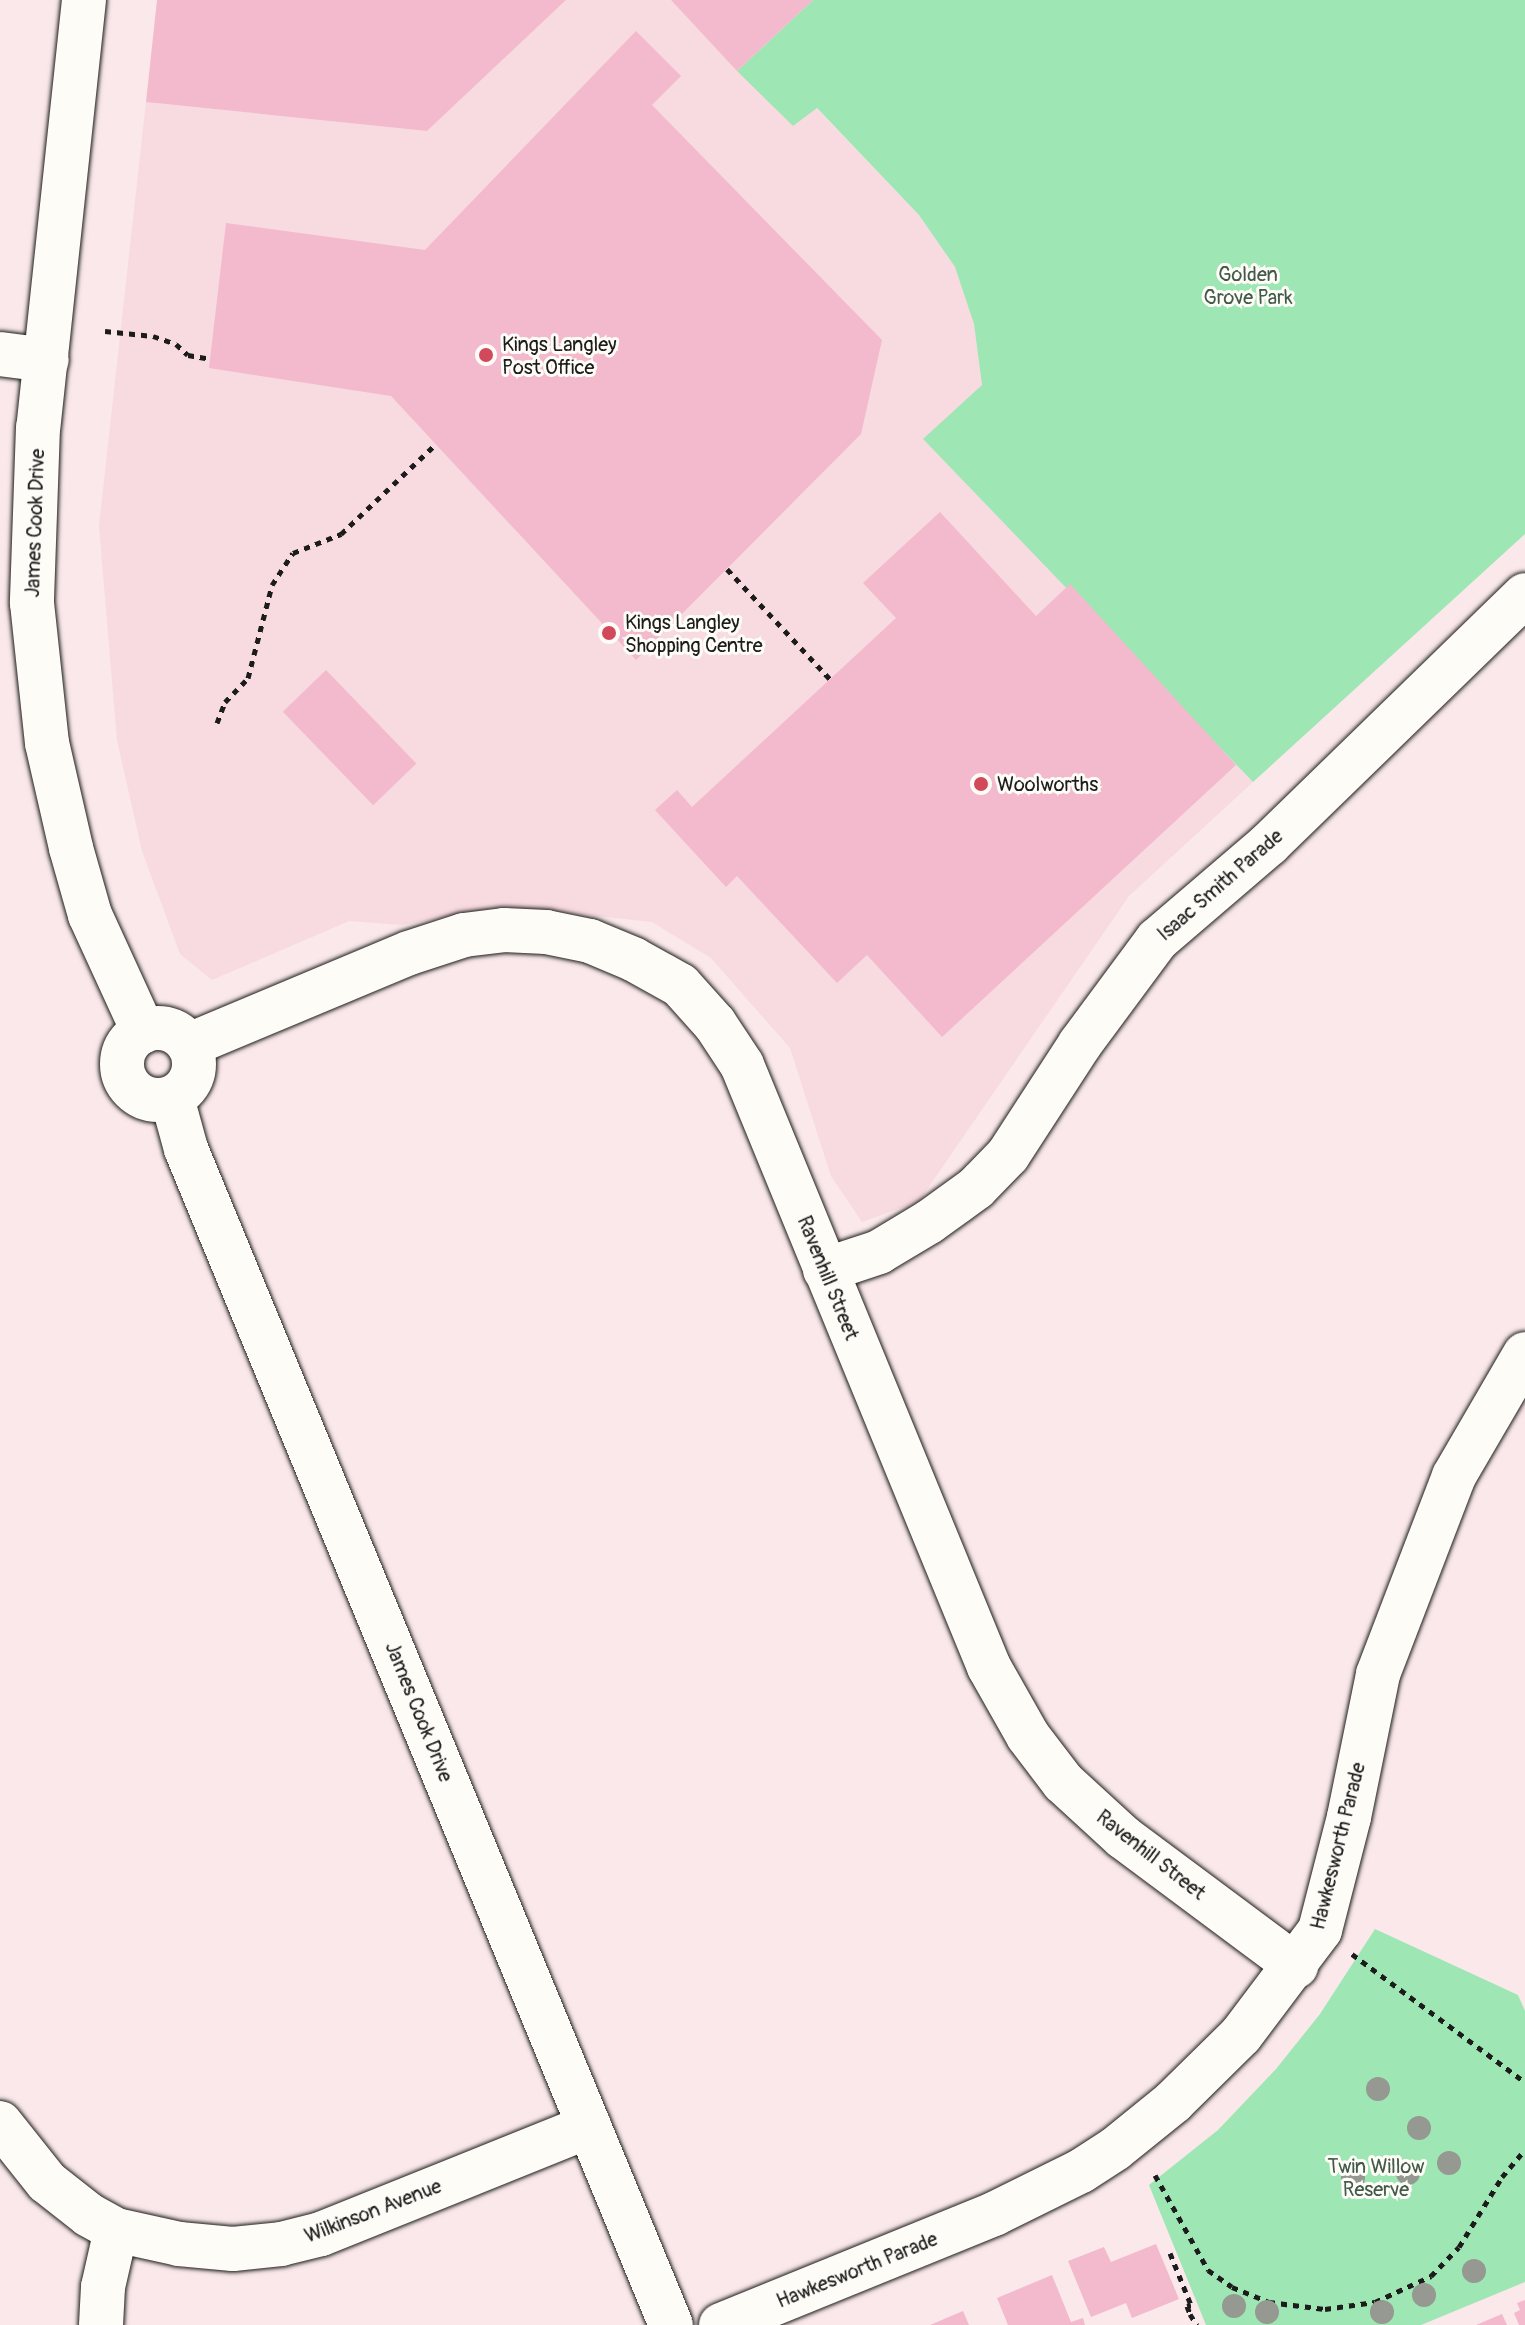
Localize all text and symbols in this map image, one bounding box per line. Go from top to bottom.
park label: Golden Grove Park [1204,263,1292,310]
place label: Kings Langley Post Office [502,332,617,379]
marker: Kings Langley Post Office [477,346,495,364]
street label: James Cook Drive [20,448,50,598]
place label: Kings Langley Shopping Centre [625,610,763,657]
marker: Kings Langley Shopping Centre [600,624,618,642]
place label: Woolworths [997,772,1098,796]
marker: Woolworths [972,775,990,793]
street label: Isaac Smith Parade [1152,824,1288,946]
street label: Ravenhill Street [792,1212,864,1344]
street label: James Cook Drive [380,1638,458,1786]
street label: Hawkesworth Parade [1306,1760,1370,1932]
street label: Ravenhill Street [1092,1805,1210,1905]
park label: Twin Willow Reserve [1327,2154,1425,2201]
street label: Wilkinson Avenue [301,2174,445,2248]
street label: Hawkesworth Parade [773,2227,941,2313]

